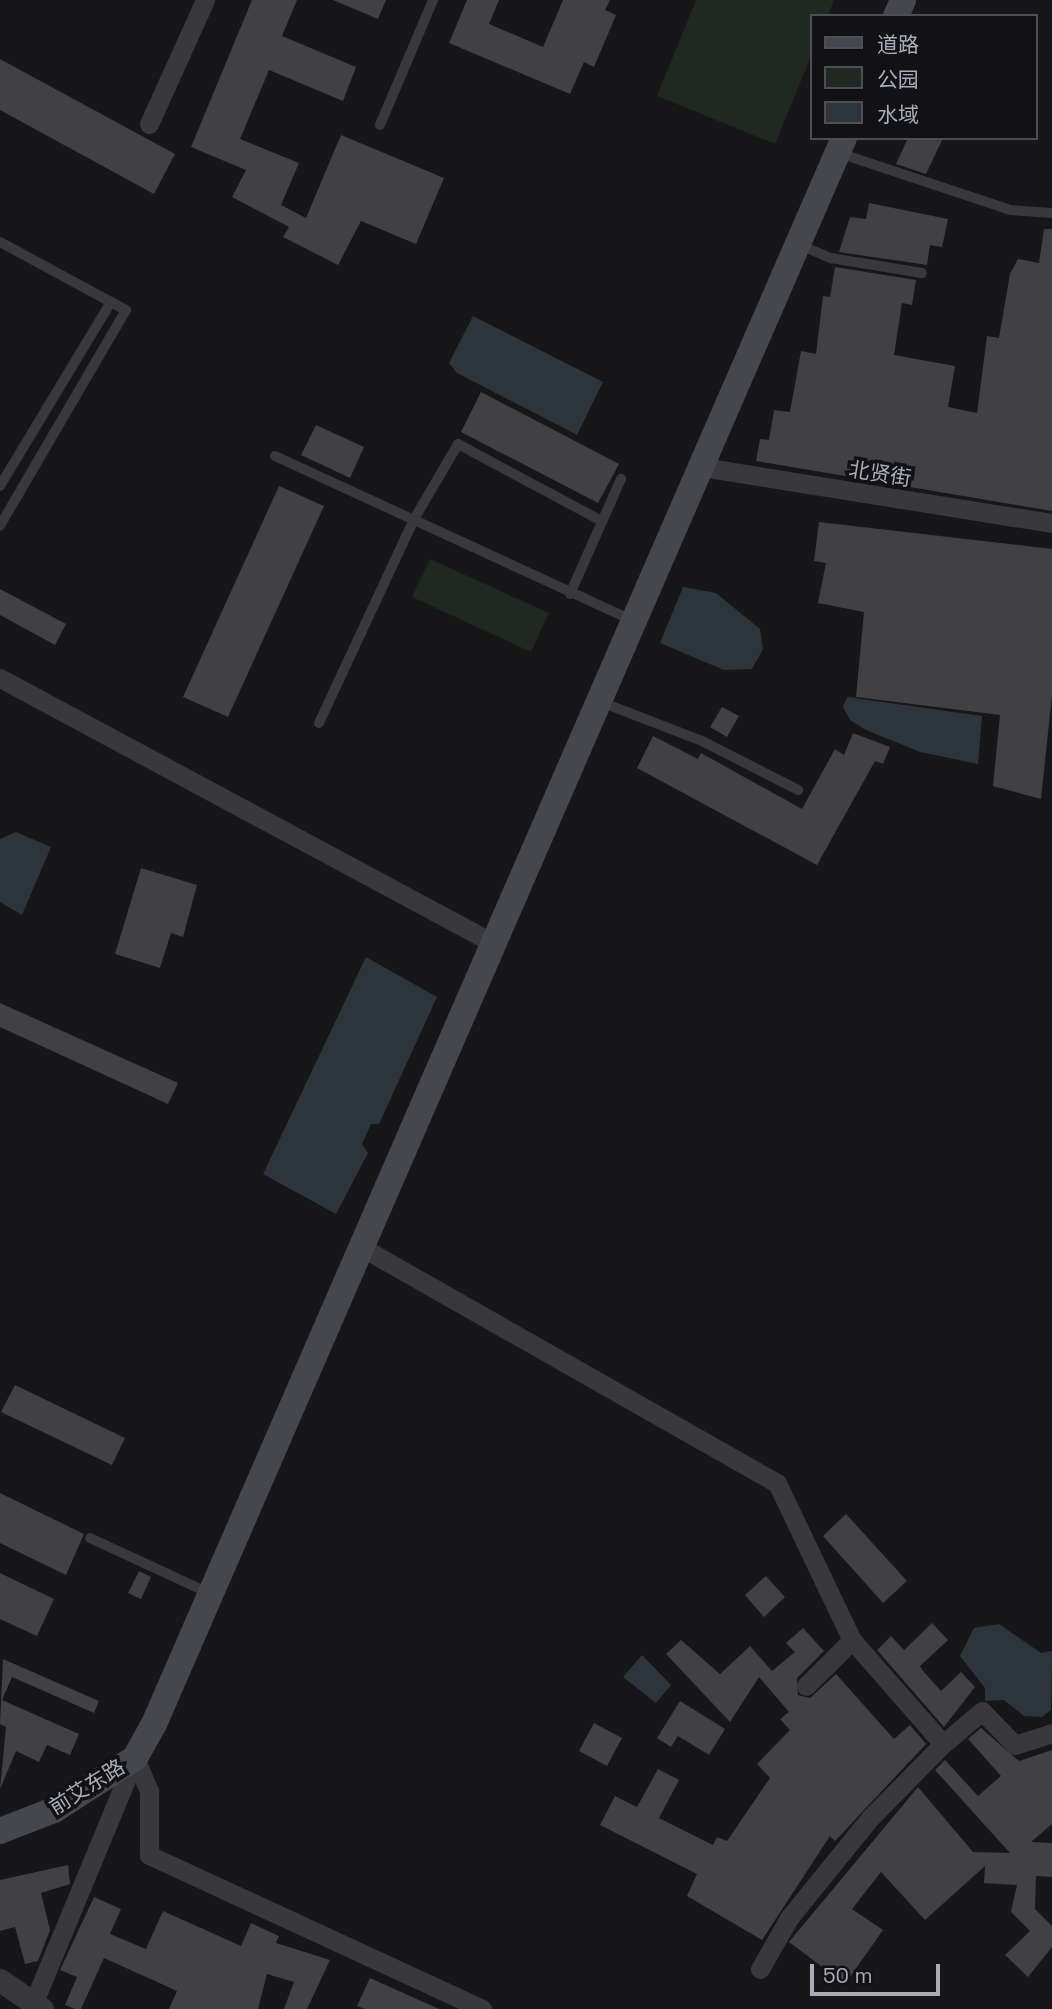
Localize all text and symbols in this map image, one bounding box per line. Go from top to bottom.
legend [810,14,1038,140]
text: 道路 [877,31,919,58]
text: 公园 [877,66,919,93]
text: 水域 [877,101,919,128]
street label: 北贤街 [847,457,913,491]
street label: 前艾东路 [45,1754,129,1820]
scale bar [814,1950,944,1994]
text: 50 m [823,1962,873,1989]

